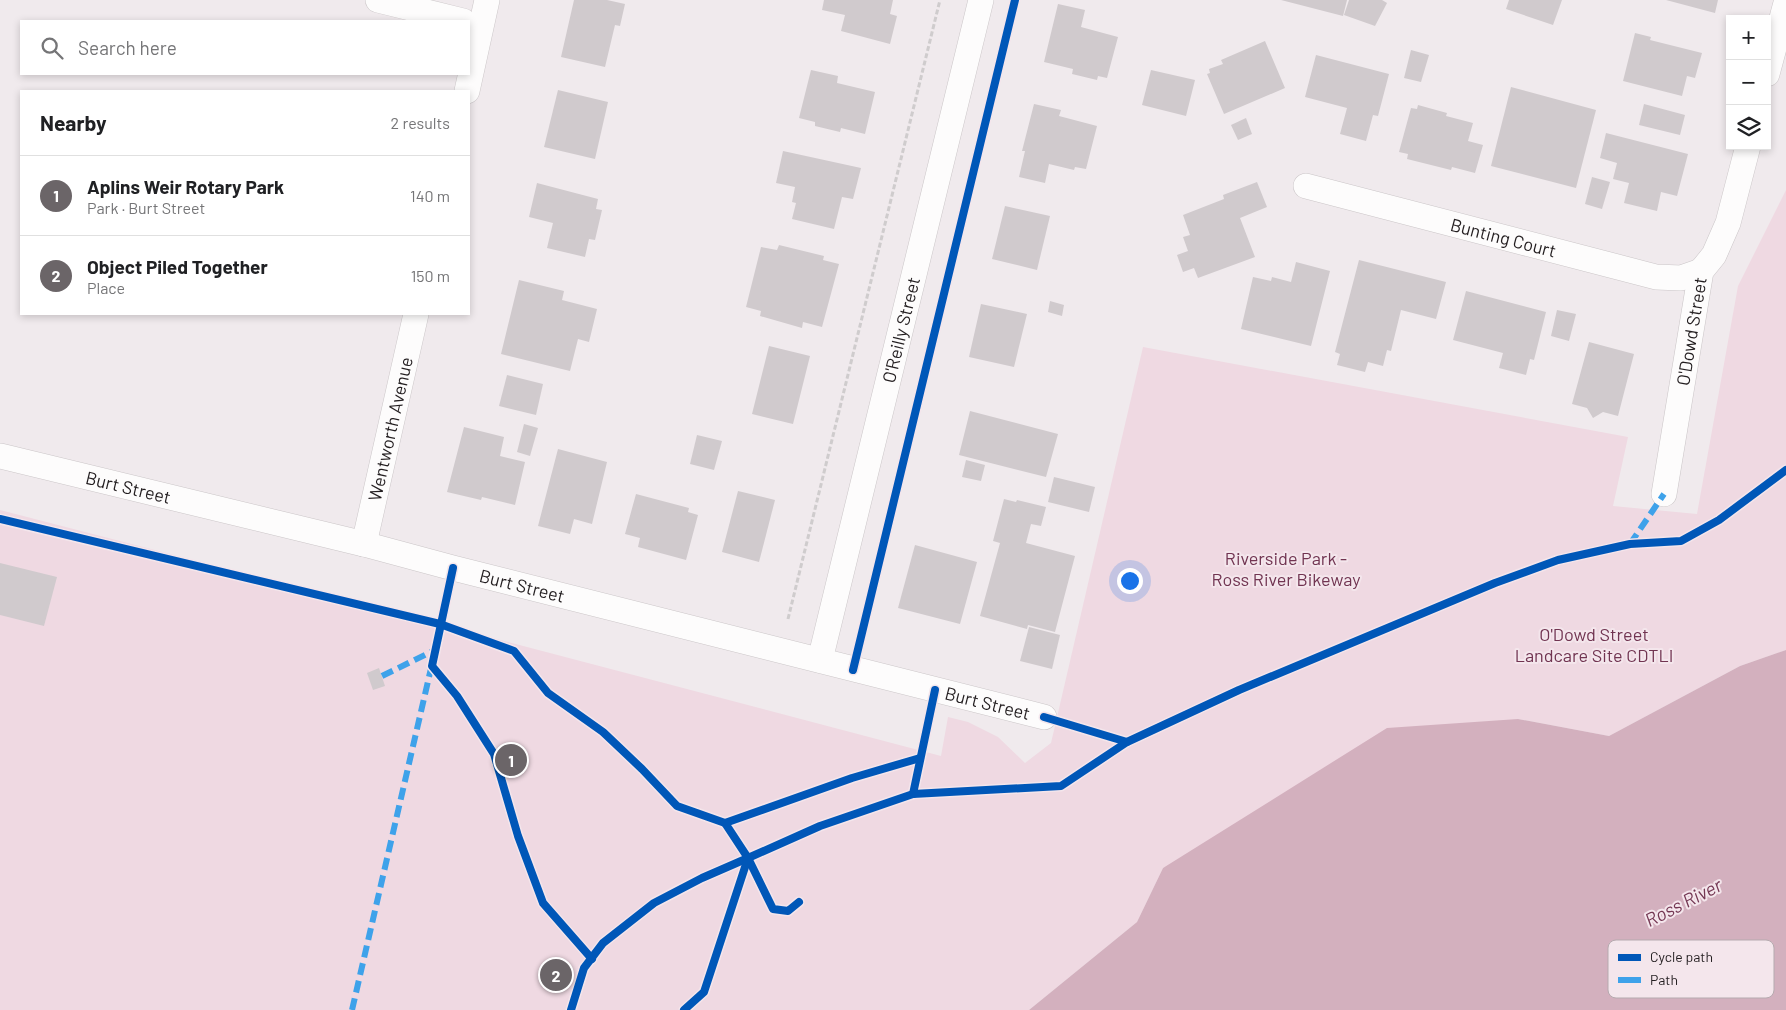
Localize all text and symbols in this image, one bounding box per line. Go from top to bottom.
map controls [1726,15,1771,150]
button: + [1726,15,1771,60]
search box [20,20,470,75]
icon: search [38,34,66,62]
text: Search here [78,36,177,59]
button: − [1726,60,1771,105]
button: layers [1726,105,1771,150]
text: Nearby [40,110,106,135]
text: 2 results [391,113,450,132]
text: Aplins Weir Rotary Park [87,175,284,198]
text: 1 [53,186,59,205]
text: 140 m [410,186,450,205]
text: Park · Burt Street [87,198,205,217]
street label: Bunting Court [1448,213,1559,262]
text: Object Piled Together [87,255,268,278]
text: 2 [52,266,60,285]
text: 150 m [411,266,450,285]
street label: O'Reilly Street [877,275,924,385]
street label: O'Dowd Street [1671,275,1711,387]
text: Place [87,278,125,297]
street label: Wentworth Avenue [363,355,417,503]
street label: Burt Street [83,466,173,508]
park label: Riverside Park - Ross River Bikeway [1211,547,1361,590]
street label: Burt Street [477,564,567,607]
your location [1117,568,1143,594]
park label: O'Dowd Street Landcare Site CDTLI [1515,623,1673,666]
street label: Burt Street [943,681,1032,724]
pin: 1 [495,741,527,779]
water label: Ross River [1641,872,1727,931]
legend [1608,940,1774,998]
text: Cycle path [1650,948,1713,965]
pin: 2 [540,956,572,994]
text: Path [1650,971,1678,988]

